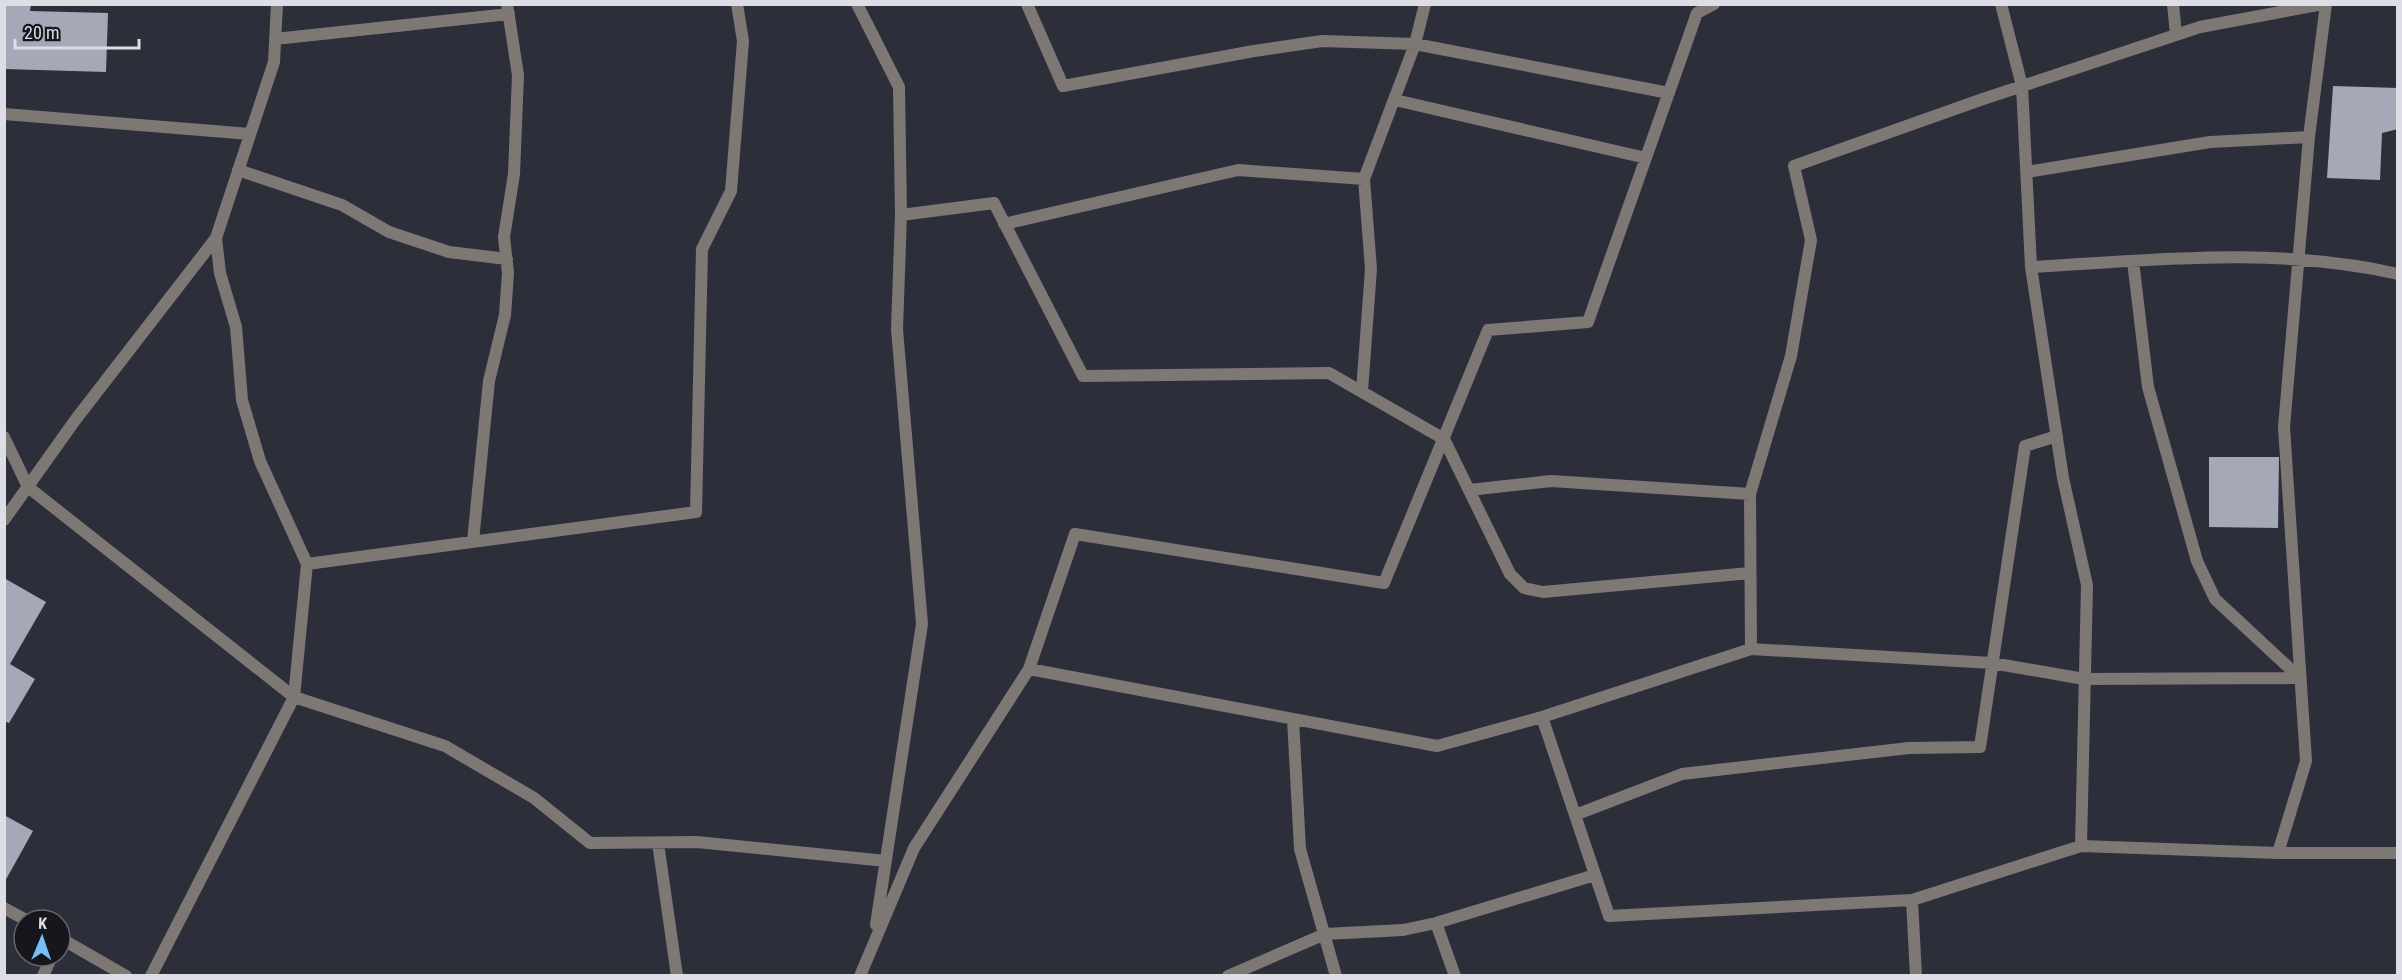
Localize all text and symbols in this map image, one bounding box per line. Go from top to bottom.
scale bar [15,12,140,50]
text: 20 m [24,22,59,43]
north arrow [12,908,72,968]
text: K [38,914,47,933]

